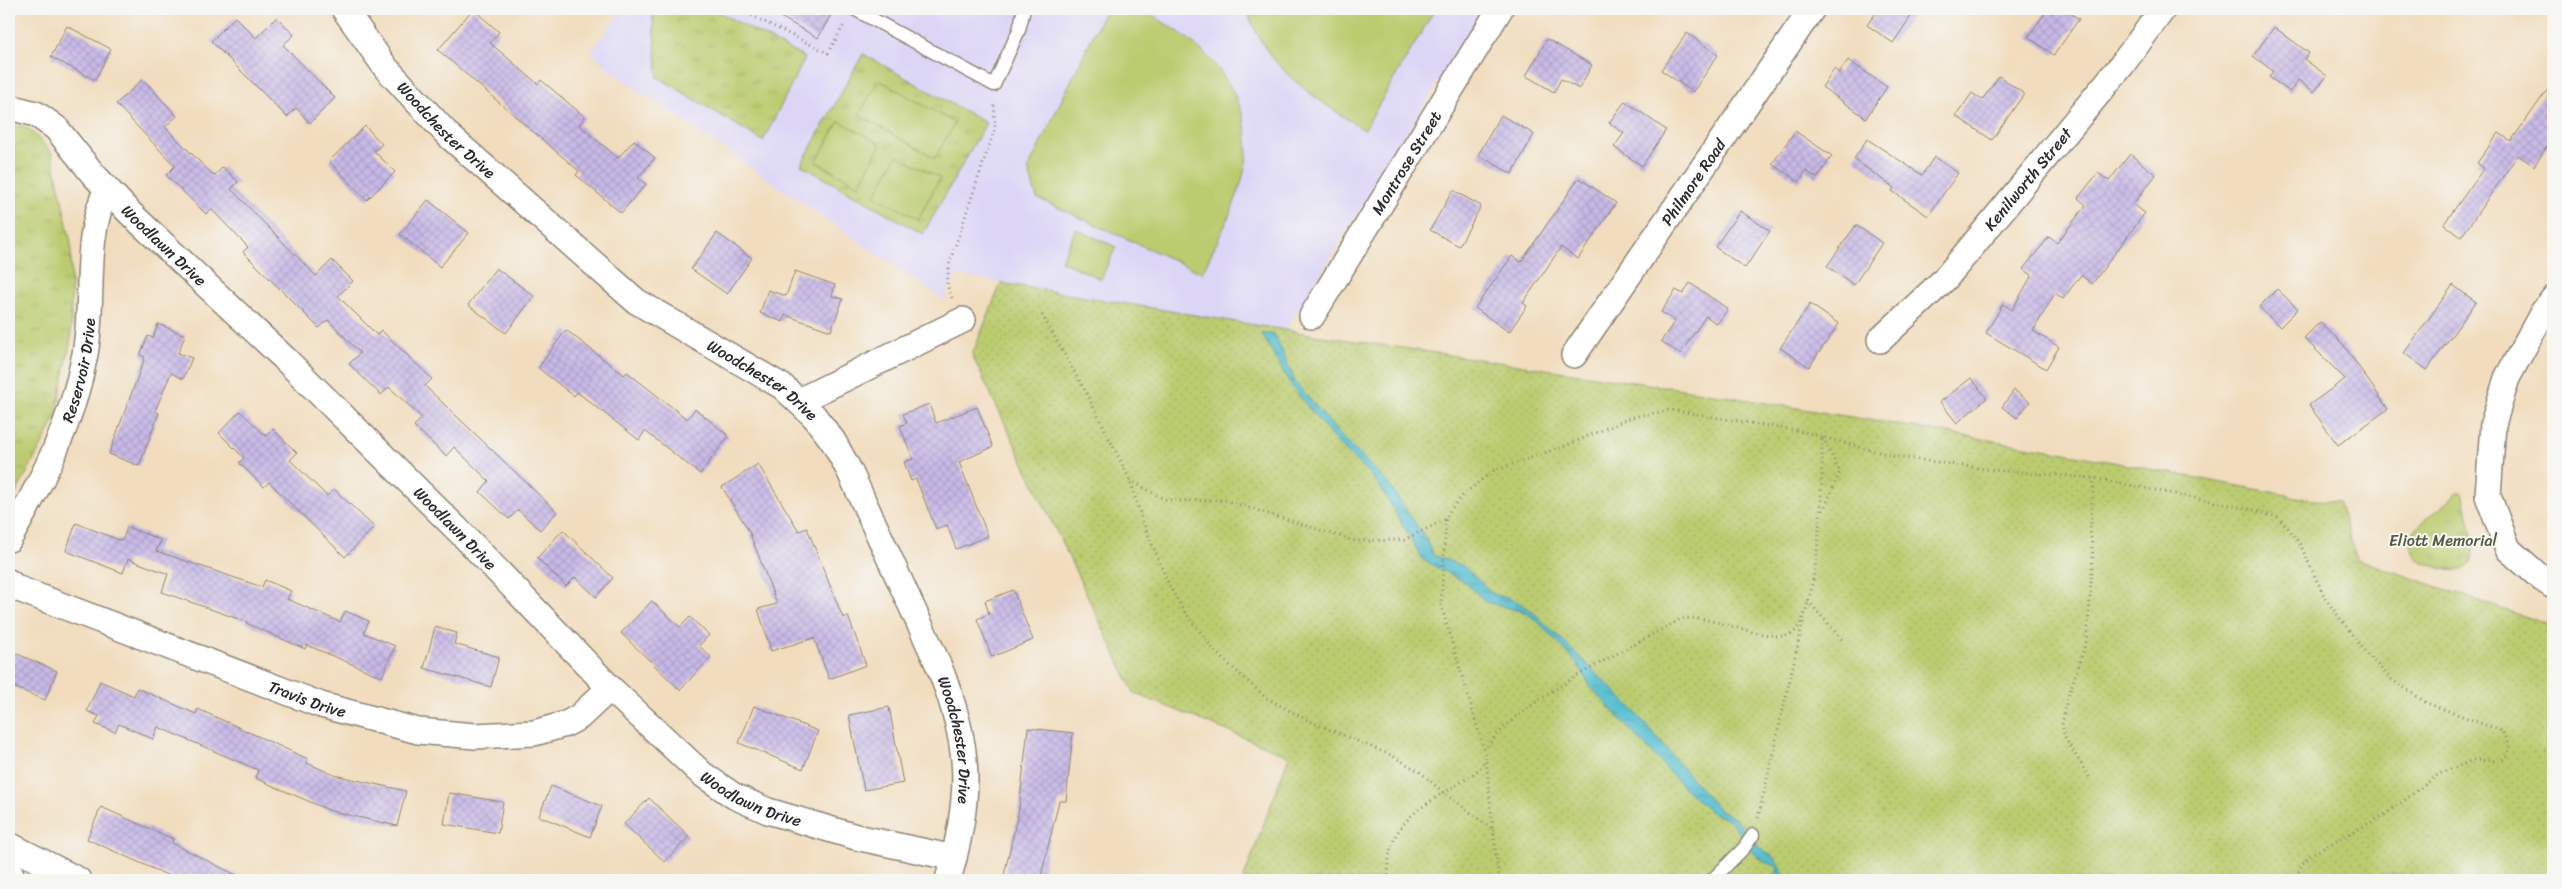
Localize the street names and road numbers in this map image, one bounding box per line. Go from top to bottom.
street label: Woodchester Drive [390,74,503,186]
street label: Montrose Street [1363,105,1449,220]
street label: Kenilworth Street [1976,120,2080,237]
street label: Philmore Road [1653,131,1734,232]
street label: Woodlawn Drive [114,197,214,293]
street label: Reservoir Drive [53,317,103,427]
street label: Woodchester Drive [702,331,825,428]
street label: Woodlawn Drive [406,479,504,577]
street label: Travis Drive [264,672,349,726]
street label: Woodchester Drive [929,672,979,805]
street label: Woodlawn Drive [694,762,805,835]

